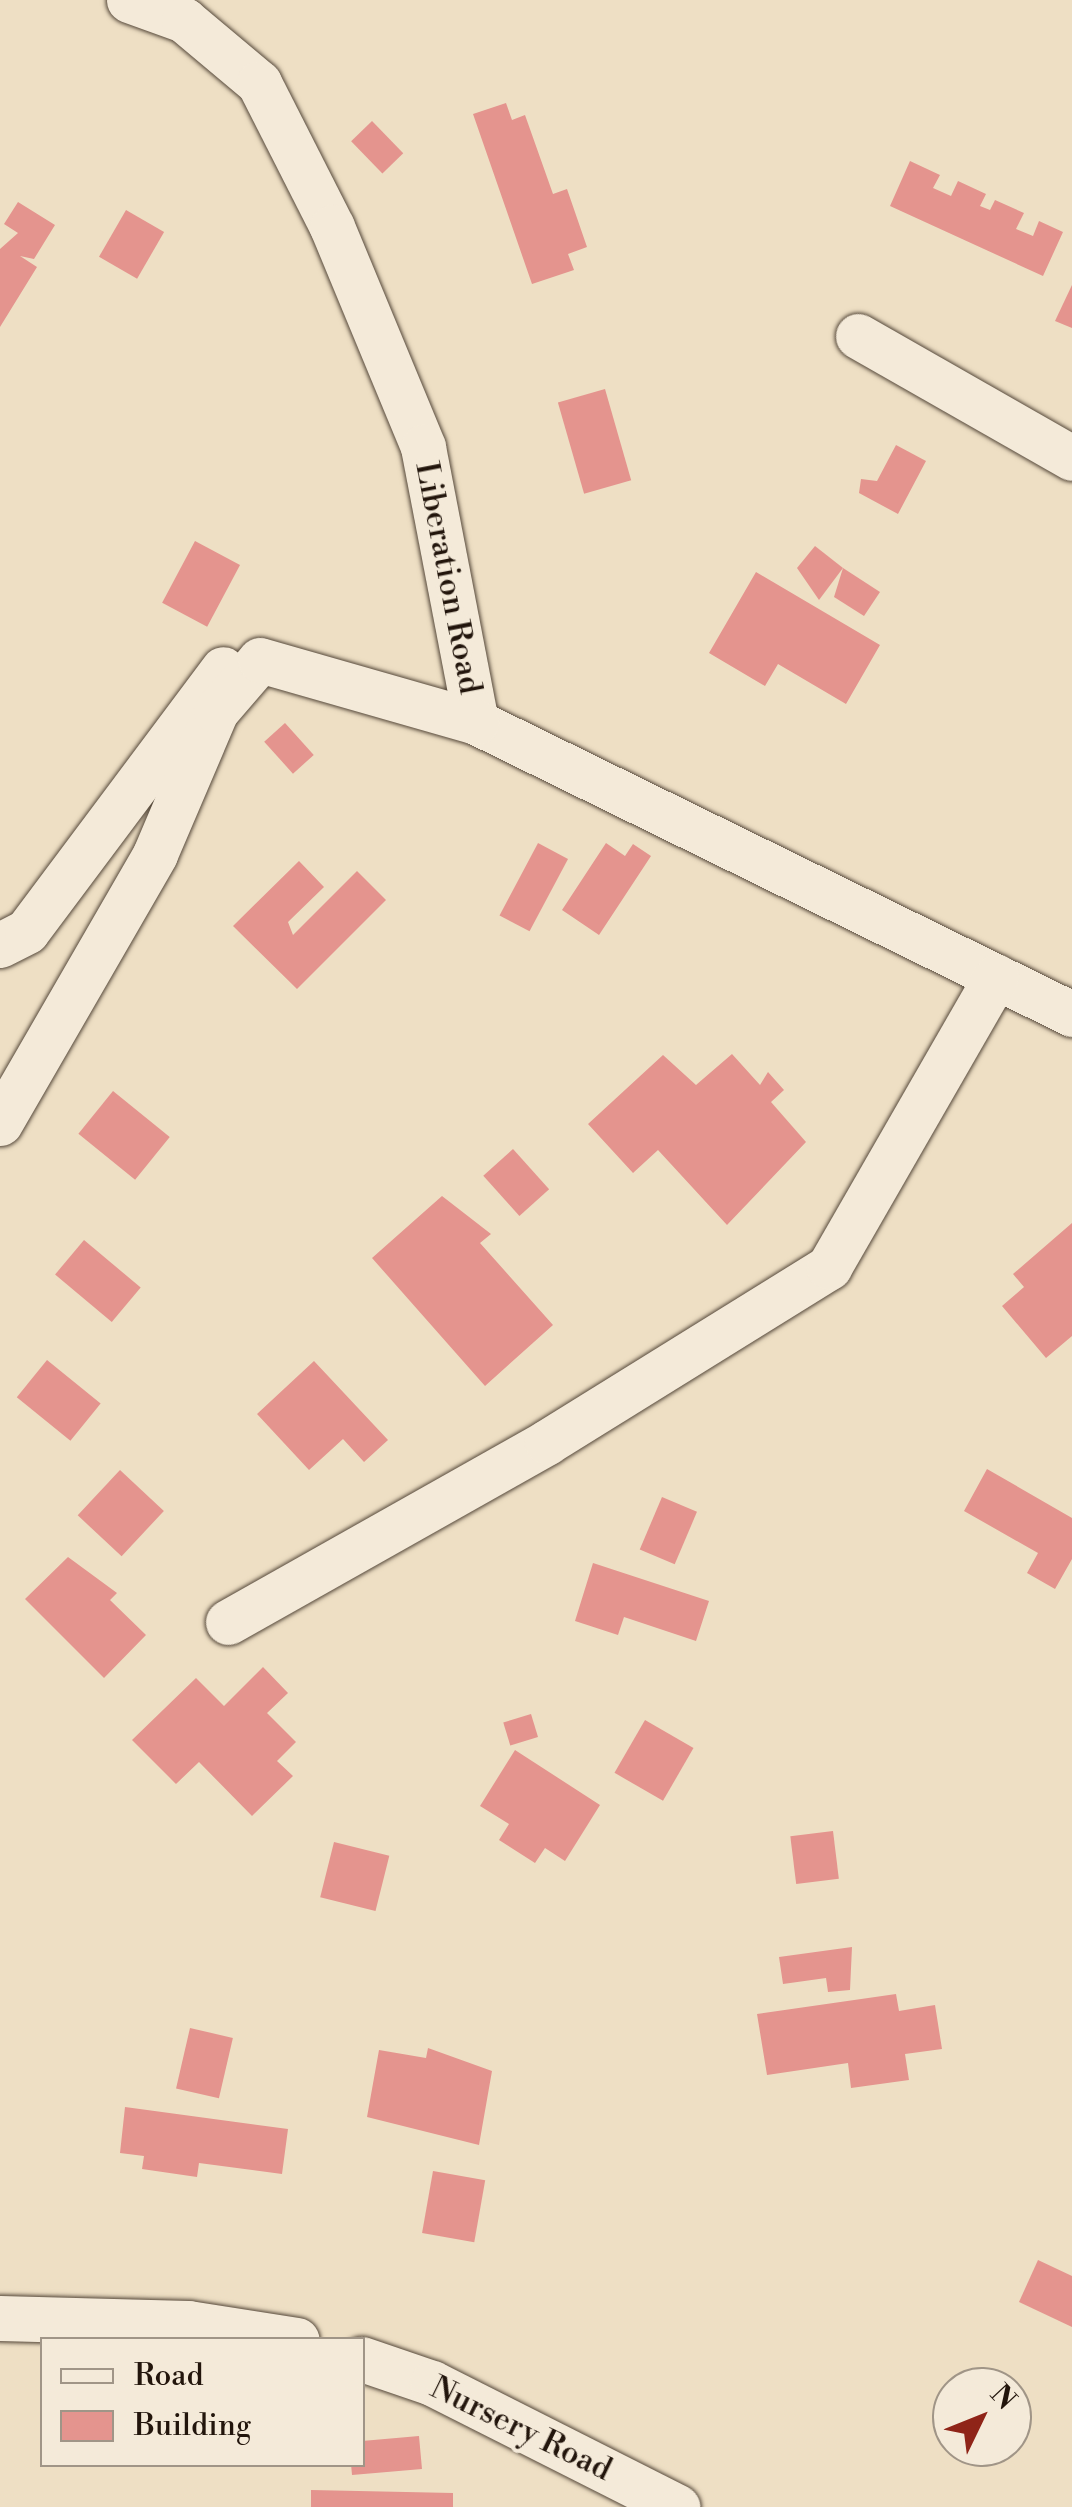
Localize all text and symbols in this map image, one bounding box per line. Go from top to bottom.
street label: Liberation Road [407,459,489,697]
legend [40,2337,365,2467]
text: Road [134,2357,204,2395]
north arrow [932,2367,1032,2467]
street label: Nursery Road [424,2369,618,2489]
text: N [982,2378,1023,2418]
text: Building [134,2407,251,2445]

